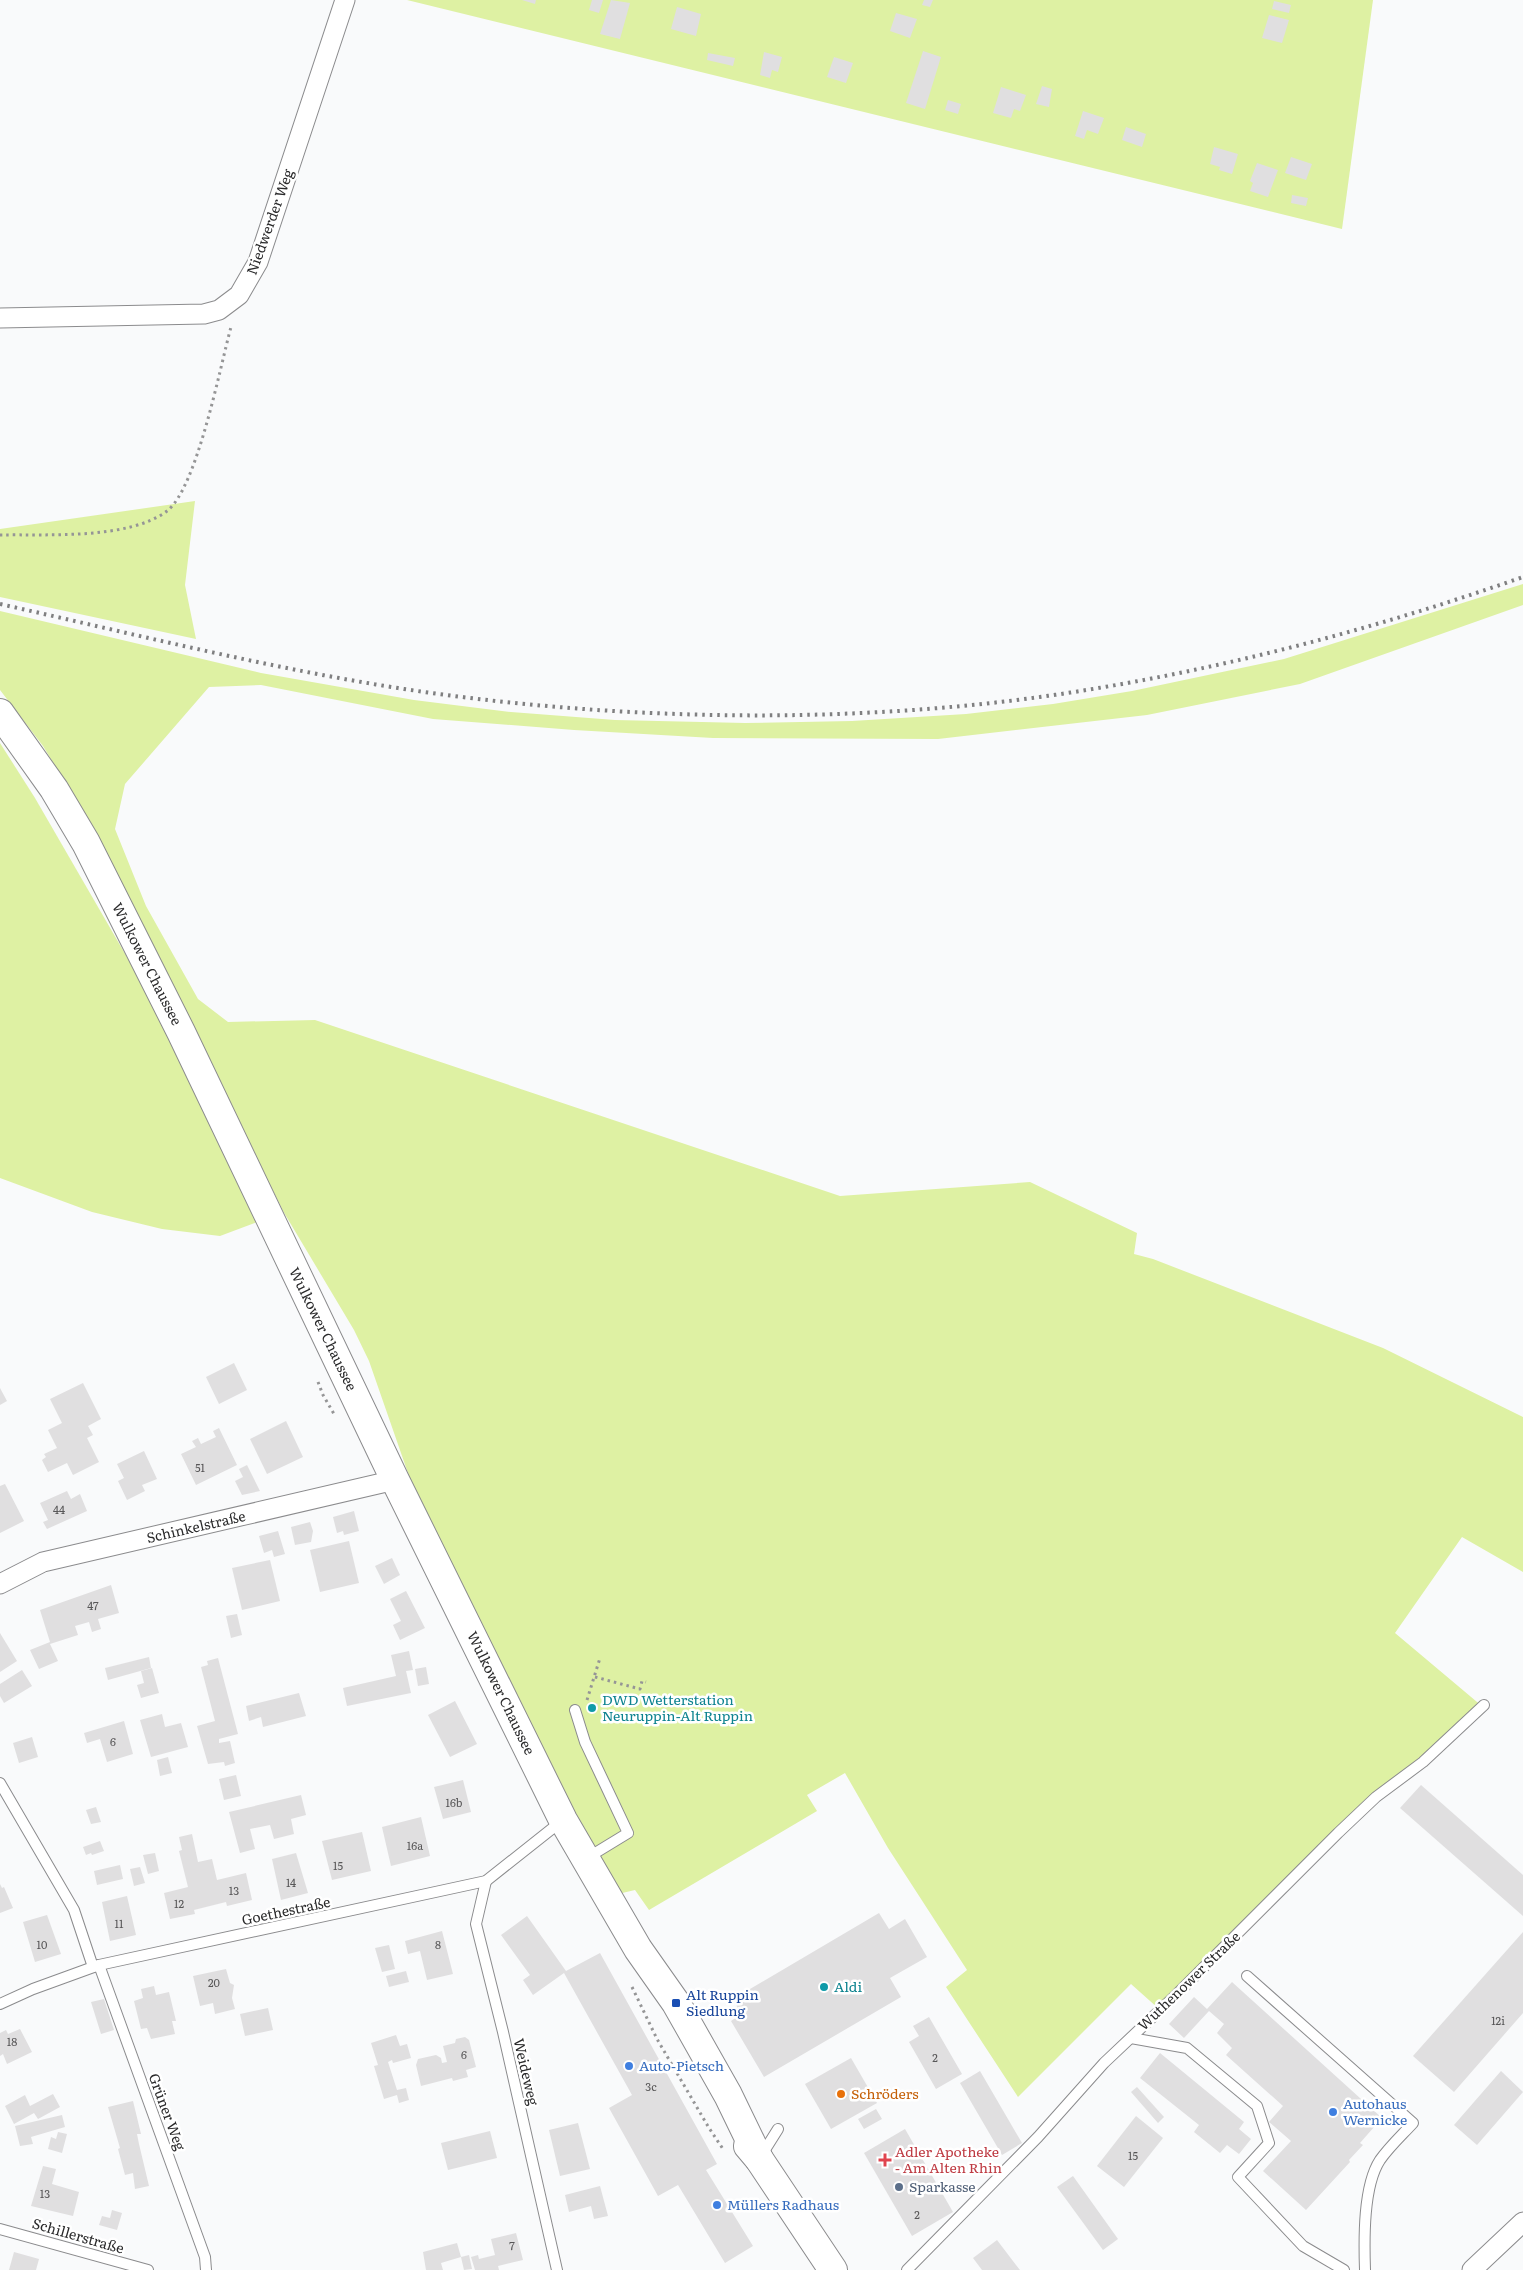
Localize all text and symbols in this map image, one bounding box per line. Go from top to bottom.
street label: Niedwerder Weg [241,166,298,277]
street label: Wulkower Chaussee [108,899,188,1028]
street label: Wulkower Chaussee [285,1263,363,1394]
house number: 51 [195,1459,206,1475]
house number: 44 [53,1501,65,1517]
street label: Schinkelstraße [144,1505,247,1547]
house number: 47 [87,1597,99,1613]
street label: Wulkower Chaussee [463,1627,541,1758]
place label: DWD Wetterstation Neuruppin-Alt Ruppin [602,1689,753,1725]
marker: DWD Wetterstation Neuruppin-Alt Ruppin [586,1702,598,1714]
house number: 6 [110,1733,116,1749]
house number: 16b [445,1794,463,1810]
house number: 16a [407,1837,423,1853]
house number: 15 [333,1857,343,1873]
house number: 14 [286,1874,296,1890]
house number: 13 [229,1882,239,1898]
street label: Goethestraße [240,1891,332,1929]
house number: 12 [174,1895,184,1911]
house number: 11 [115,1915,124,1931]
street label: Wuthenower Straße [1133,1926,1244,2034]
house number: 10 [37,1936,47,1952]
house number: 8 [435,1936,441,1952]
house number: 20 [208,1974,220,1990]
place label: Aldi [834,1976,862,1996]
marker: Aldi [818,1981,830,1993]
place label: Alt Ruppin Siedlung [686,1984,759,2020]
marker: Alt Ruppin Siedlung [670,1997,682,2009]
house number: 12i [1491,2012,1505,2028]
house number: 18 [7,2033,17,2049]
street label: Weideweg [510,2036,544,2108]
house number: 6 [461,2046,467,2062]
house number: 2 [932,2049,938,2065]
place label: Auto-Pietsch [639,2055,724,2075]
marker: Auto-Pietsch [623,2060,635,2072]
street label: Grüner Weg [145,2070,191,2153]
house number: 3c [645,2078,657,2094]
place label: Schröders [851,2083,919,2103]
marker: Schröders [835,2088,847,2100]
place label: Autohaus Wernicke [1343,2093,1407,2129]
marker: Autohaus Wernicke [1327,2106,1339,2118]
place label: Adler Apotheke - Am Alten Rhin [895,2141,1002,2177]
house number: 15 [1128,2147,1138,2163]
marker: Adler Apotheke - Am Alten Rhin [879,2154,891,2166]
place label: Sparkasse [909,2176,976,2196]
marker: Sparkasse [893,2181,905,2193]
house number: 13 [40,2185,50,2201]
place label: Müllers Radhaus [727,2194,839,2214]
marker: Müllers Radhaus [711,2199,723,2211]
house number: 2 [914,2206,920,2222]
street label: Schillerstraße [30,2212,127,2258]
house number: 7 [509,2237,515,2253]

